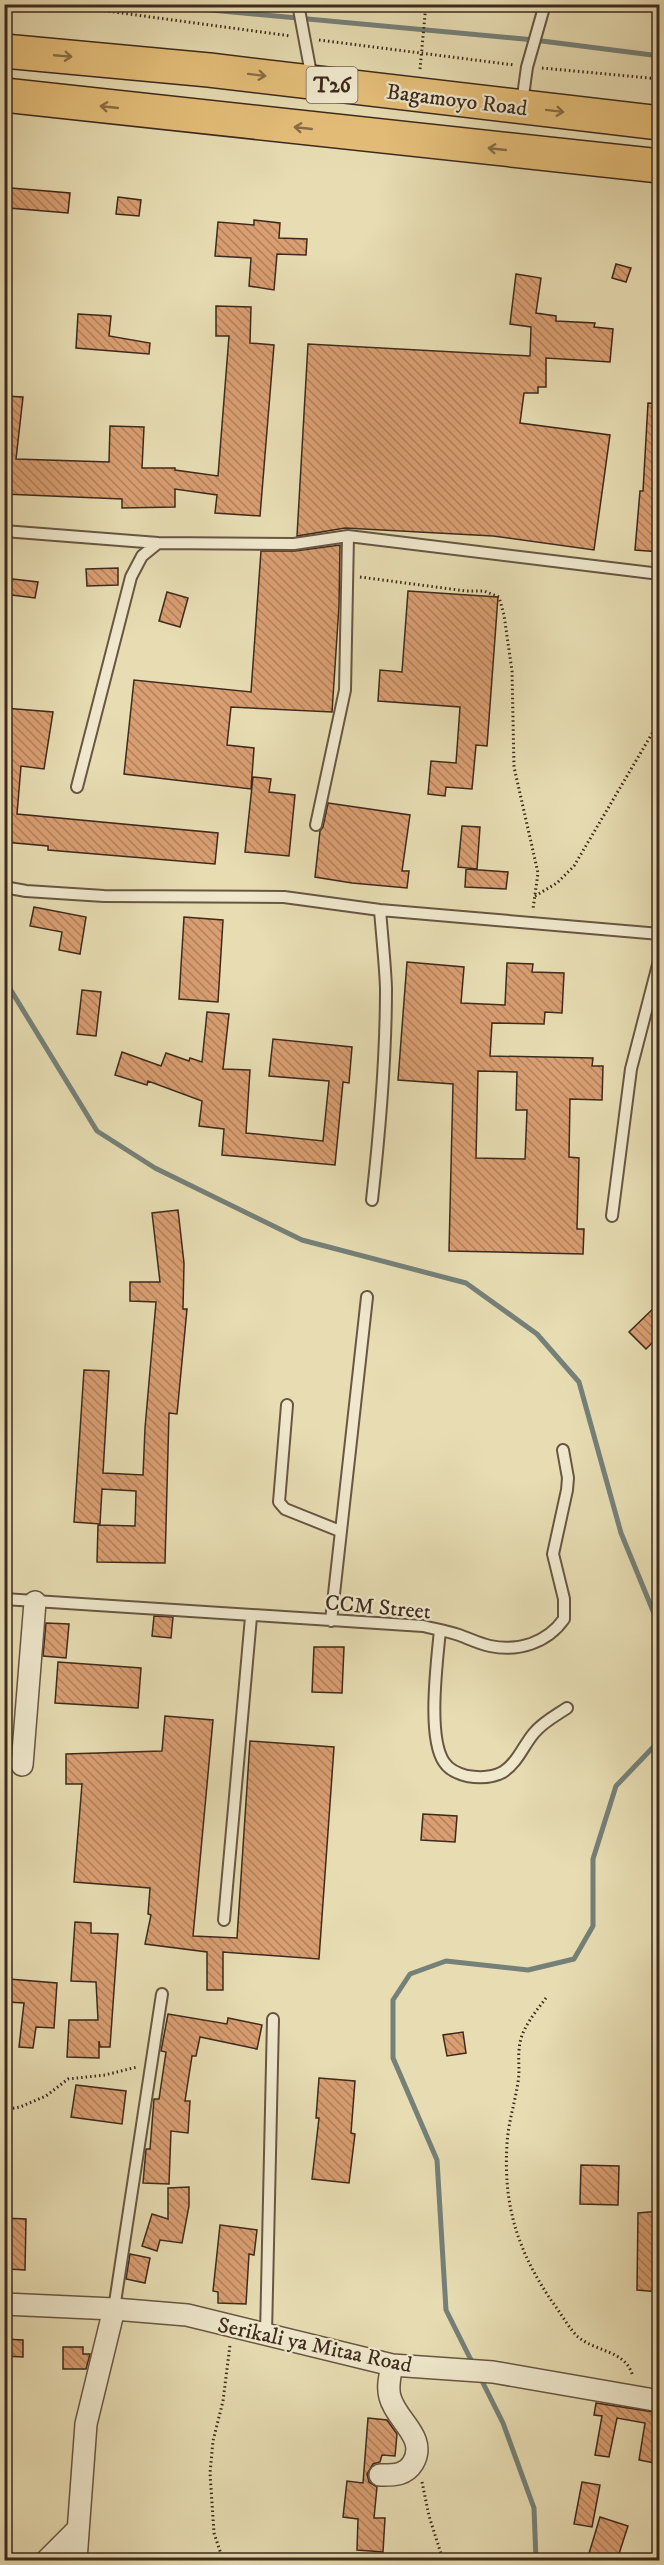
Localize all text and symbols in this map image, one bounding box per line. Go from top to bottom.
one-way arrow [52,51,72,62]
road number: T26 [306,67,358,103]
one-way arrow [246,70,266,81]
street label: Bagamoyo Road [385,78,529,123]
one-way arrow [100,101,120,112]
one-way arrow [544,105,564,116]
one-way arrow [294,122,314,133]
one-way arrow [488,143,507,154]
street label: CCM Street [324,1589,432,1626]
street label: Serikali ya Mitaa Road [215,2312,414,2379]

